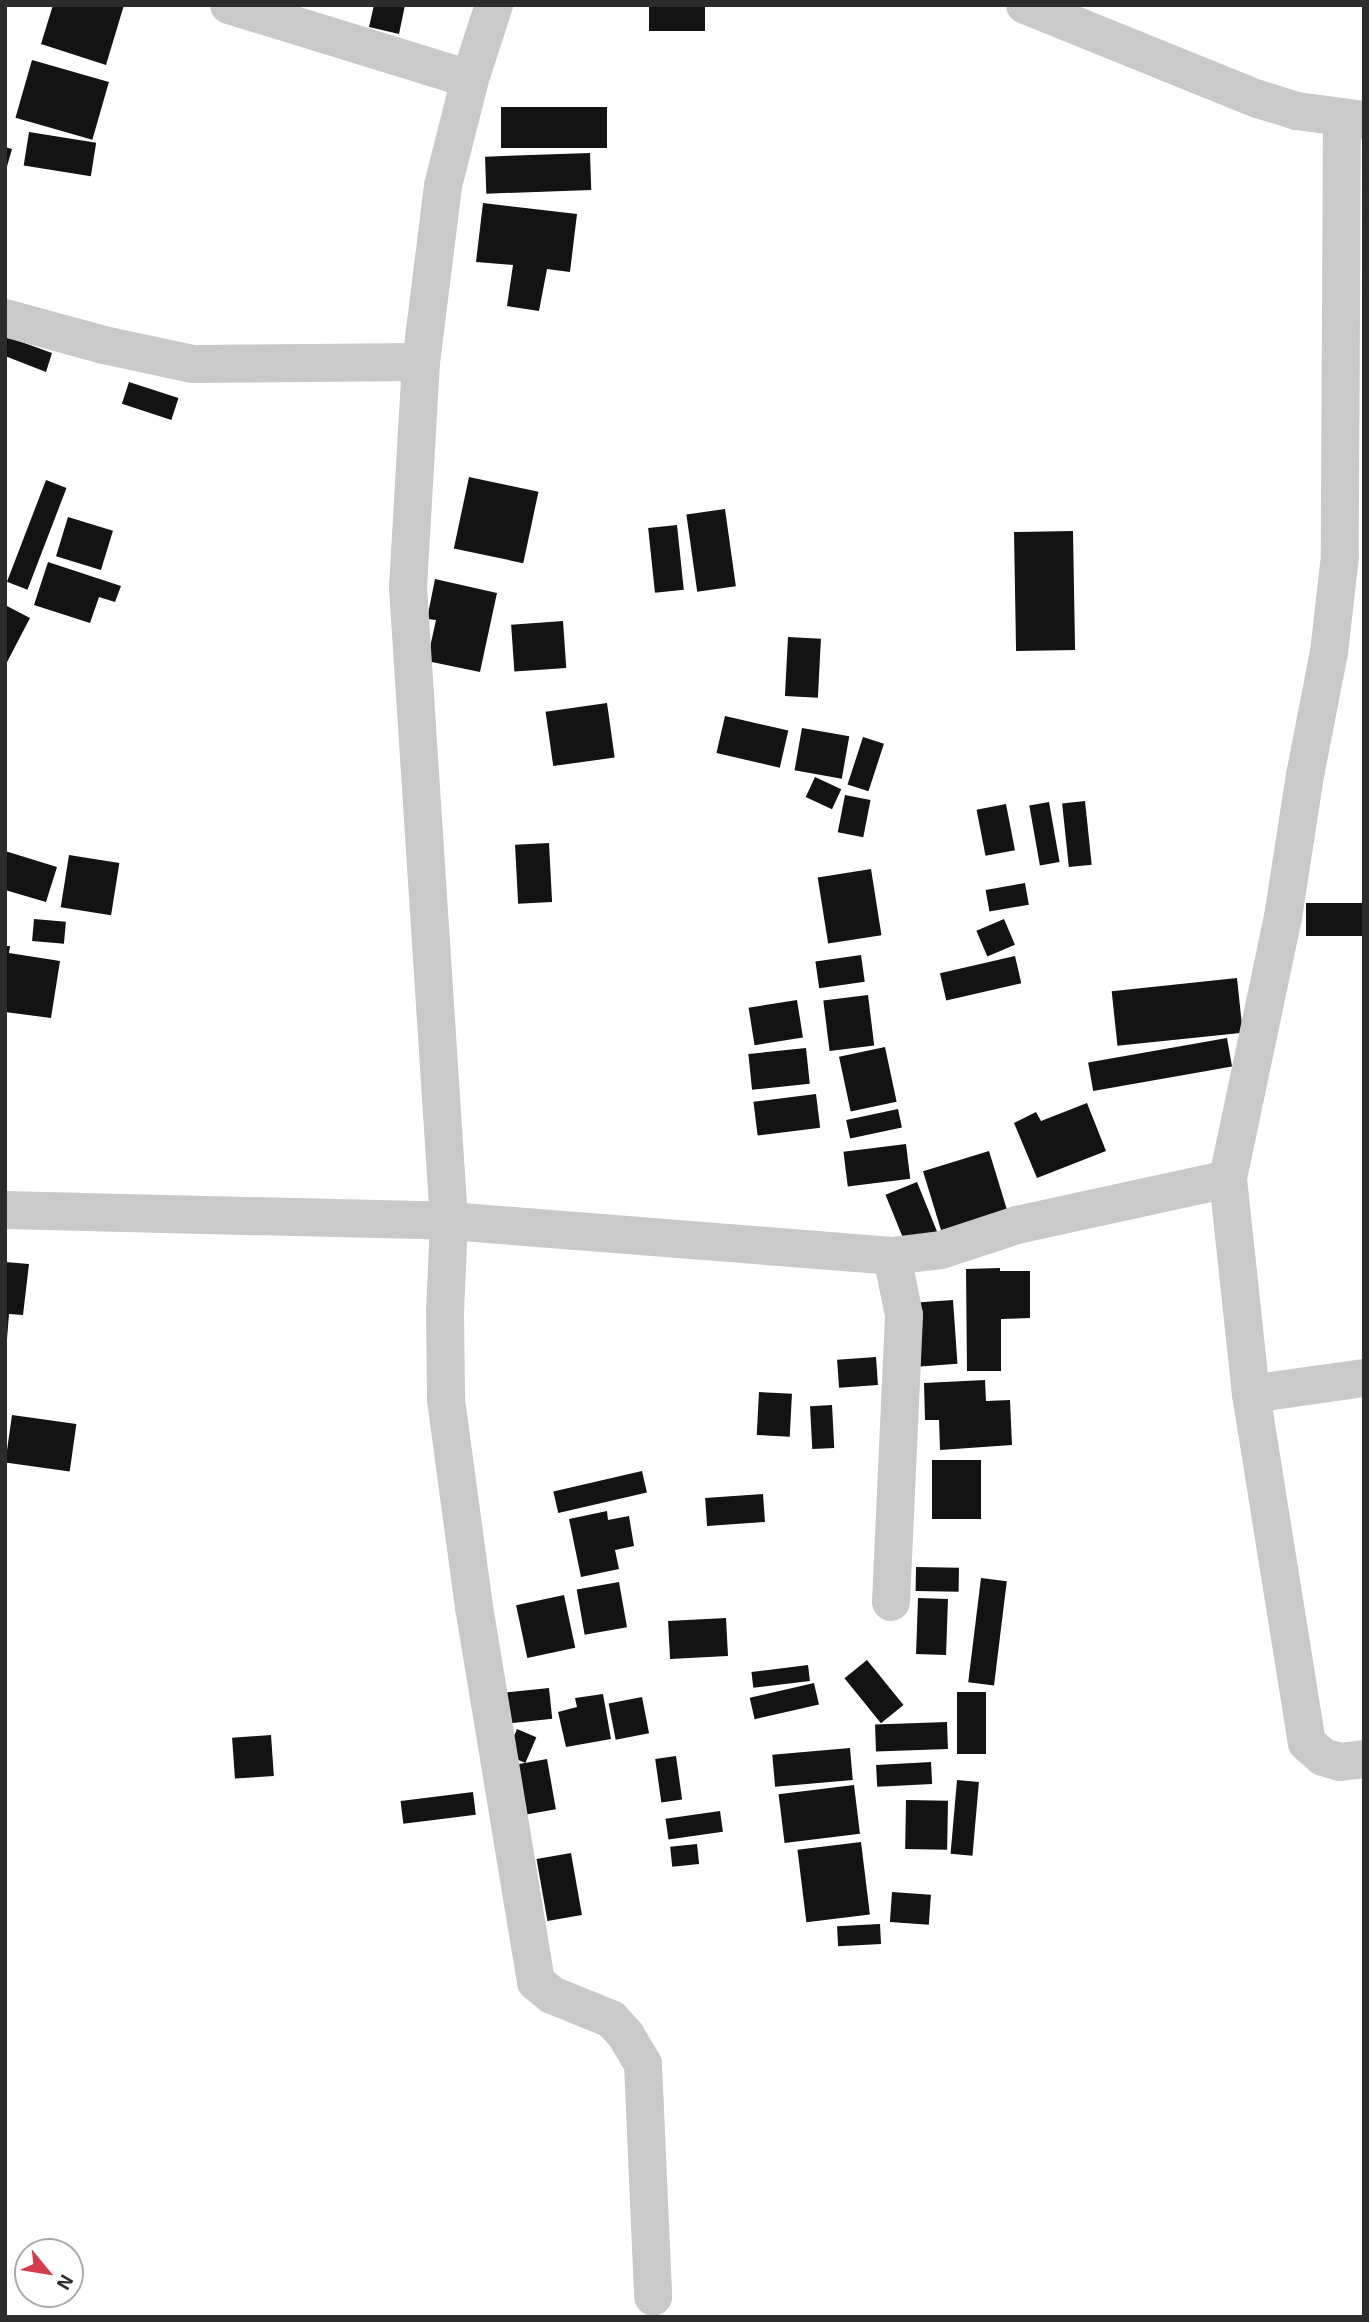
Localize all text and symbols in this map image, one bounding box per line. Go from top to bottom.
north arrow [14,2238,84,2308]
text: N [52,2271,79,2294]

